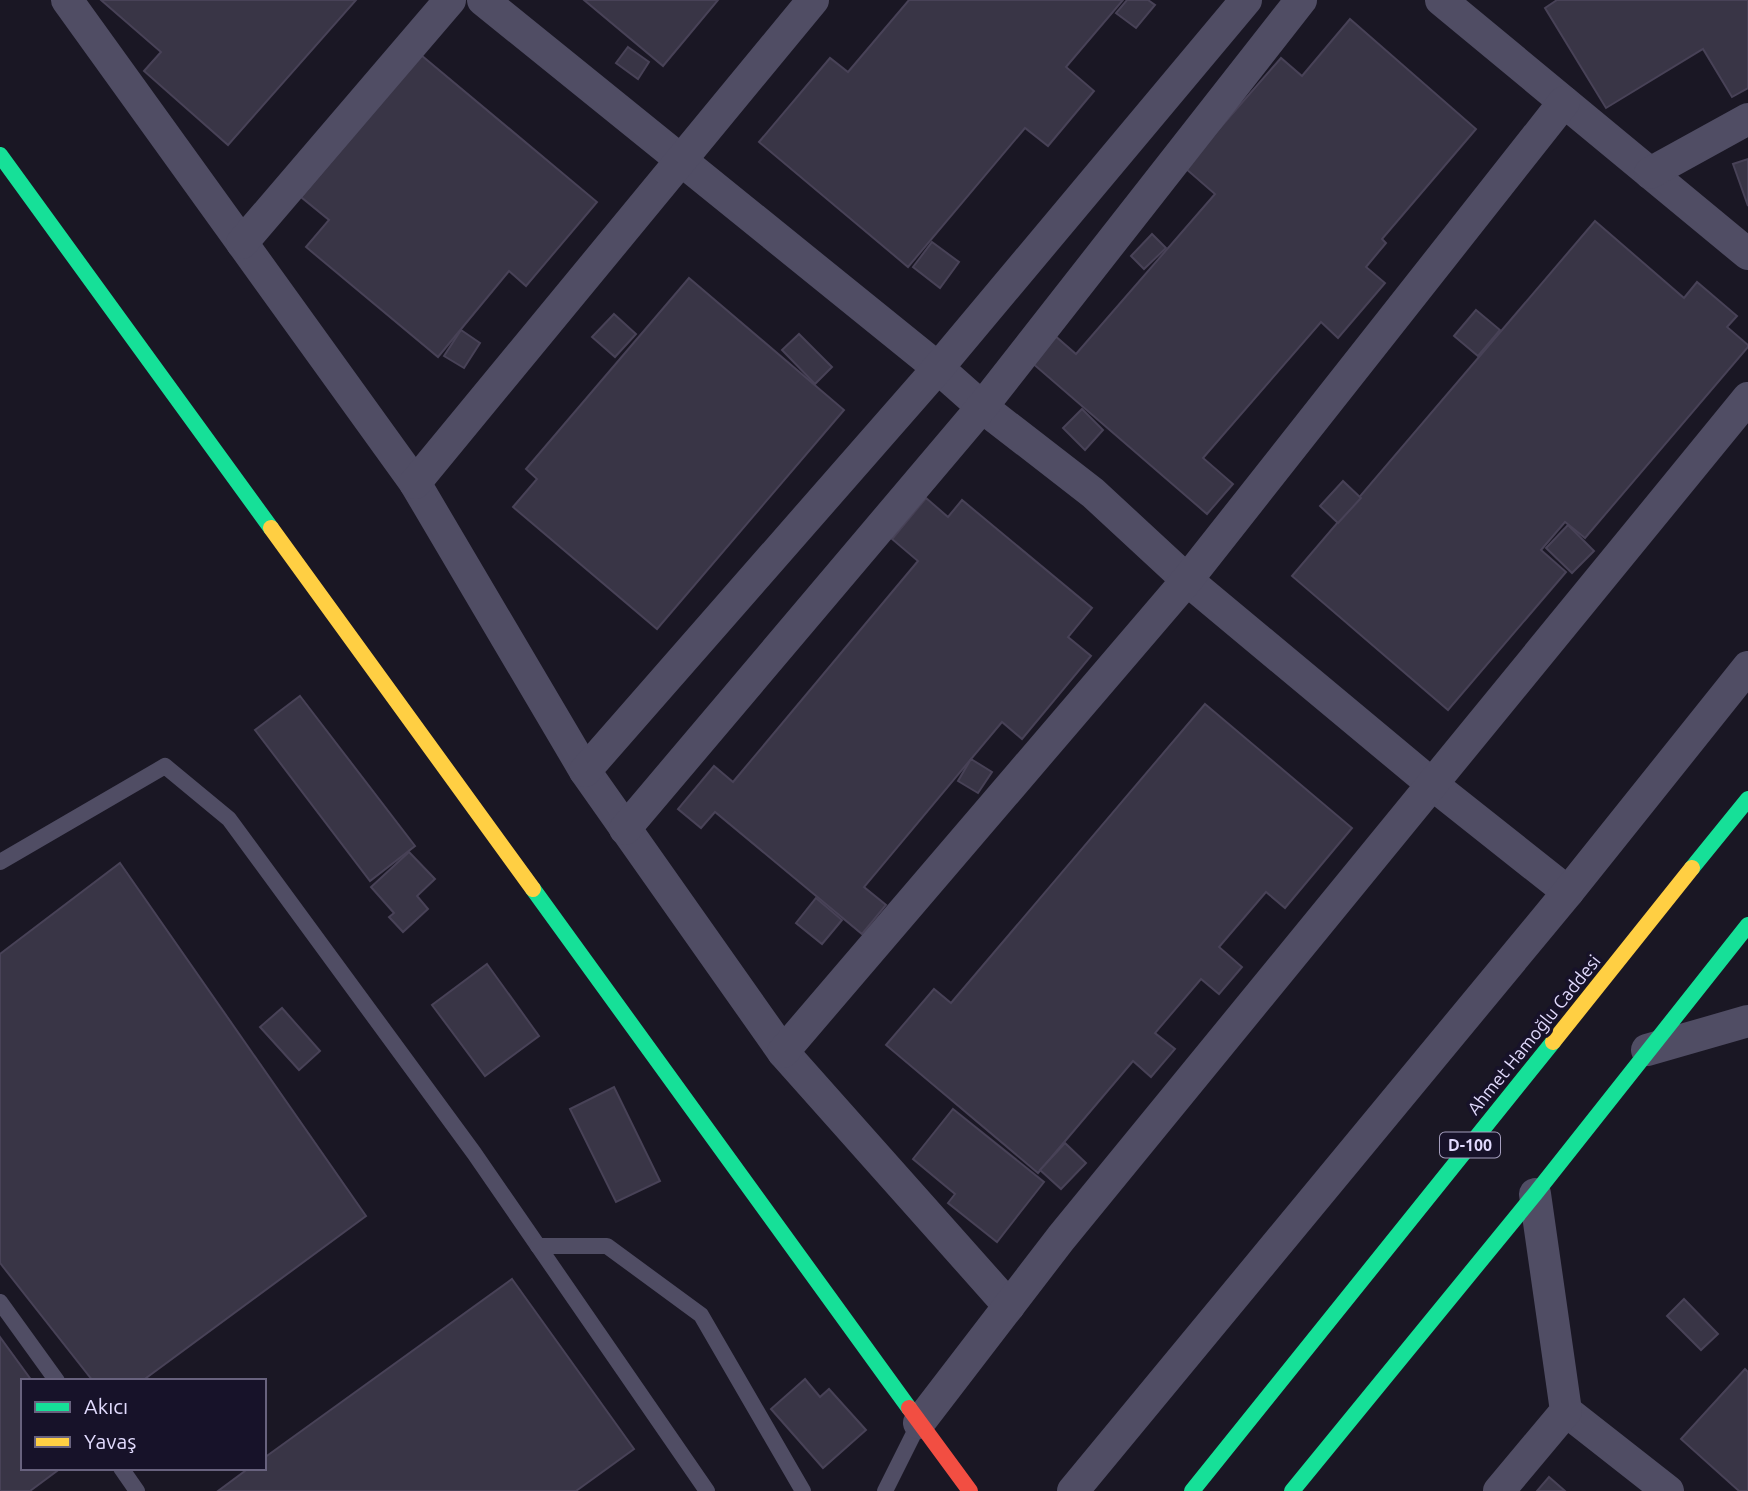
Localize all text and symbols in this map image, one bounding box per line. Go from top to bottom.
street label: Ahmet Hamoğlu Caddesi [1463,951,1604,1118]
road number: D-100 [1440,1133,1500,1158]
legend [21,1379,266,1470]
text: Akıcı [84,1394,128,1418]
text: Yavaş [84,1429,136,1453]

